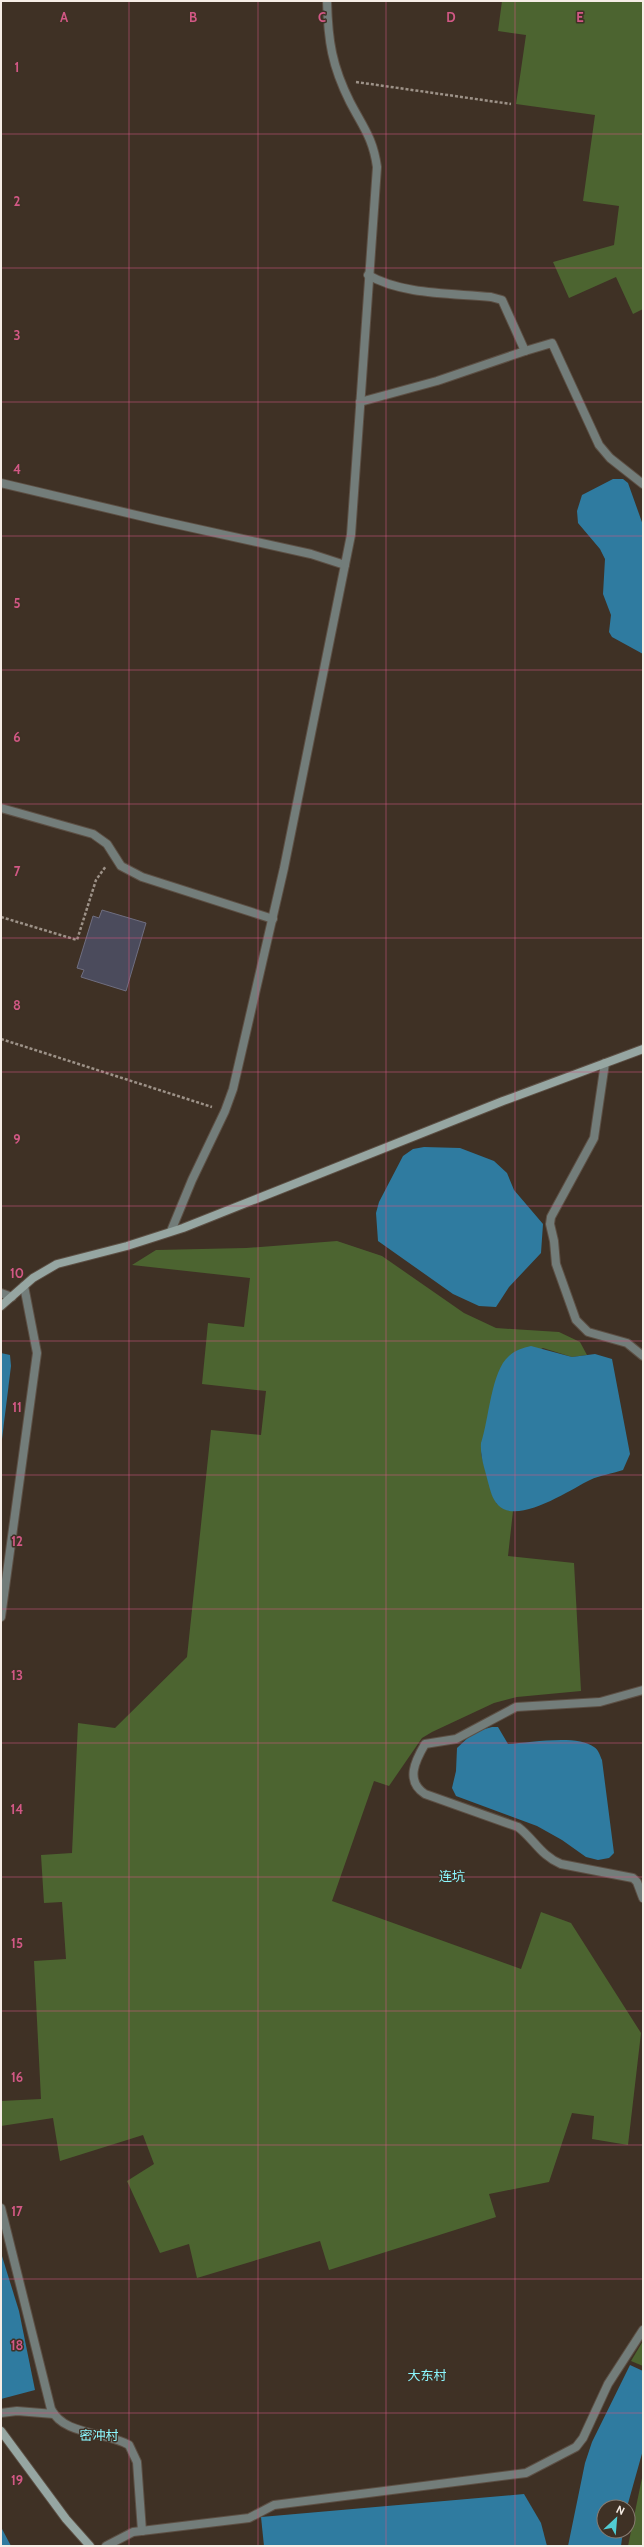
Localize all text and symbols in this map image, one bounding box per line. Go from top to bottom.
text: A [60,9,69,25]
text: B [189,9,197,25]
text: C [318,9,326,25]
text: D [446,9,456,25]
text: E [576,9,584,25]
text: 1 [15,59,19,75]
text: 2 [14,193,21,209]
text: 3 [13,327,21,343]
text: 4 [13,461,21,477]
text: 5 [14,595,21,611]
text: 6 [13,729,21,745]
text: 7 [14,863,21,879]
text: 8 [13,997,21,1013]
text: 9 [13,1131,21,1147]
text: 10 [10,1265,24,1281]
text: 11 [12,1399,22,1415]
text: 12 [11,1533,23,1549]
text: 13 [11,1667,23,1683]
text: 14 [11,1801,23,1817]
district label: 连坑 [439,1868,465,1884]
text: 15 [11,1935,23,1951]
text: 16 [11,2069,23,2085]
text: 17 [11,2203,23,2219]
text: 18 [11,2337,23,2353]
district label: 大东村 [407,2367,447,2383]
district label: 密冲村 [79,2427,119,2443]
text: 19 [11,2472,23,2488]
north arrow [596,2499,636,2539]
text: N [614,2502,627,2518]

